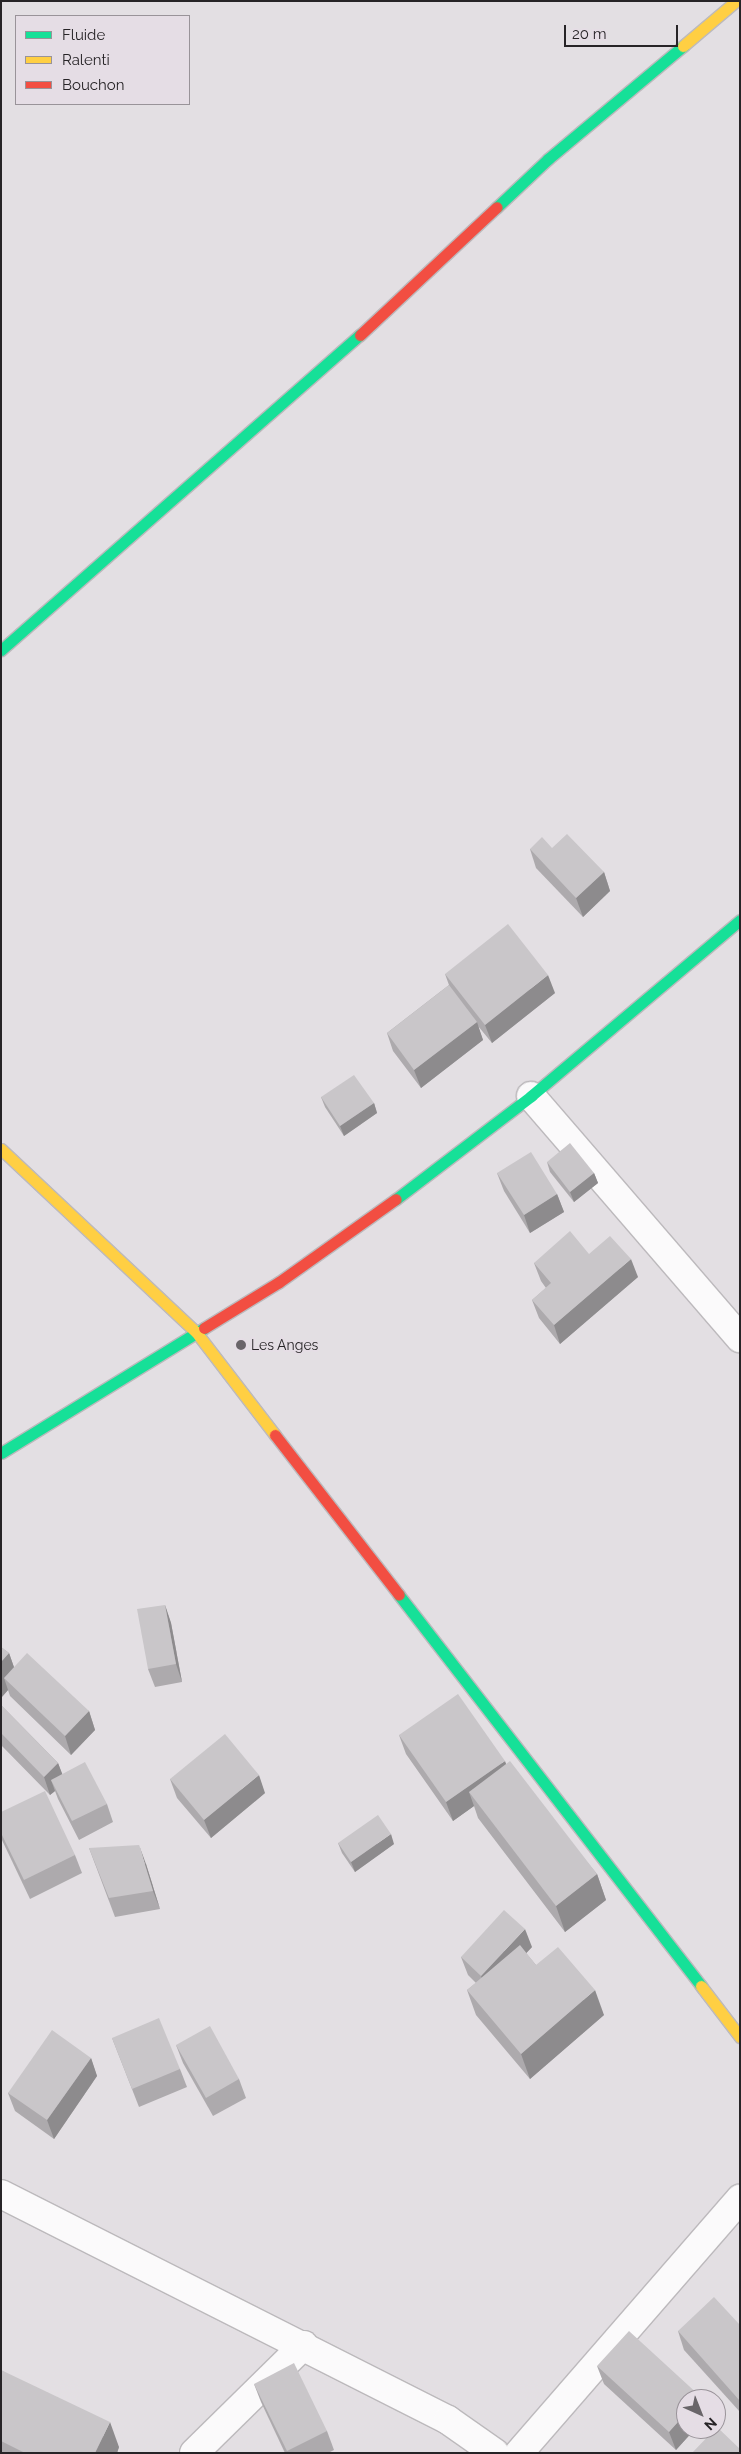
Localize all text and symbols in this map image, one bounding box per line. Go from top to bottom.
legend [15,15,190,105]
scale bar [566,15,680,47]
text: 20 m [572,25,607,43]
text: Fluide [62,26,105,44]
text: Ralenti [62,51,110,69]
text: Bouchon [62,76,124,94]
place label: Les Anges [251,1337,319,1353]
marker: Les Anges [235,1339,247,1351]
north arrow [676,2389,726,2439]
text: N [701,2415,720,2434]

